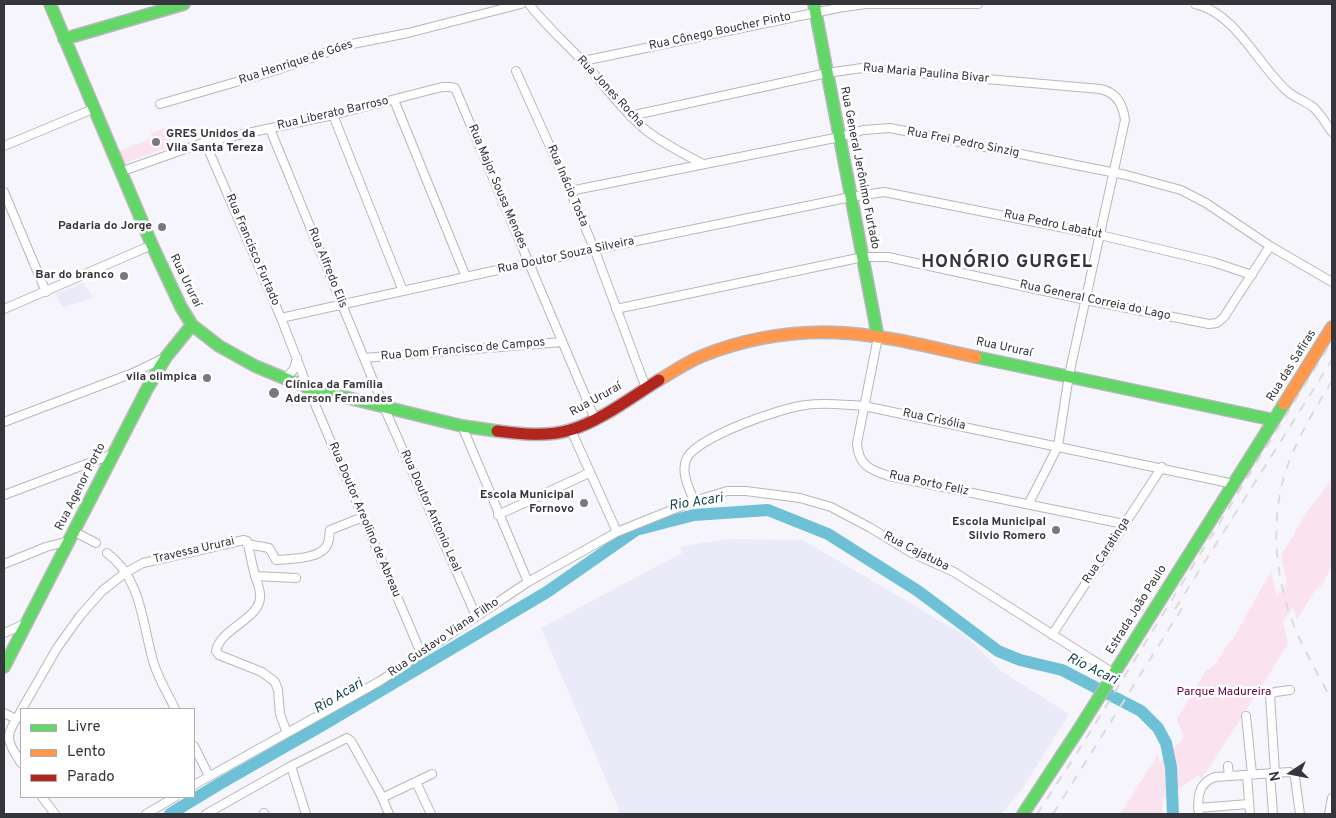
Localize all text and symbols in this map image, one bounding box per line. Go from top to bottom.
street label: Rua Cônego Boucher Pinto [648,10,792,54]
street label: Rua Henrique de Góes [237,38,355,88]
street label: Rua Jones Rocha [573,53,647,131]
street label: Rua Maria Paulina Bivar [862,61,990,87]
street label: Rua General Jerônimo Furtado [836,85,882,251]
street label: Rua Liberato Barroso [276,94,390,134]
street label: Rua Major Sousa Mendes [464,123,530,251]
street label: Rua Frei Pedro Sinzig [906,125,1020,161]
place label: GRES Unidos da Vila Santa Tereza [166,128,263,156]
marker: GRES Unidos da Vila Santa Tereza [150,136,162,148]
street label: Rua Inácio Tosta [543,143,591,229]
street label: Rua Francisco Furtado [222,192,282,308]
street label: Rua Pedro Labatut [1002,208,1104,242]
place label: Padaria do Jorge [58,220,152,234]
marker: Padaria do Jorge [156,221,168,233]
street label: Rua Alfredo Elis [304,226,350,310]
street label: Rua Doutor Souza Silveira [496,234,636,278]
street label: Rua Ururaí [166,252,204,310]
district label: HONÓRIO GURGEL [919,252,1095,274]
place label: Bar do branco [35,269,114,283]
marker: Bar do branco [118,270,130,282]
street label: Rua General Correia do Lago [1018,278,1172,324]
street label: Rua das Safiras [1264,327,1320,405]
street label: Rua Ururaí [975,335,1033,361]
street label: Rua Dom Francisco de Campos [380,336,546,364]
place label: vila olimpica [126,371,197,385]
marker: vila olimpica [201,372,213,384]
place label: Clínica da Família Aderson Fernandes [285,379,393,407]
street label: Rua Ururaí [567,380,625,420]
marker: Clínica da Família Aderson Fernandes [267,386,281,400]
street label: Rua Crisólia [901,406,967,434]
street label: Rua Doutor Areolino de Abreau [325,440,403,600]
street label: Rua Agenor Porto [53,441,109,533]
street label: Rua Doutor Antonio Leal [397,448,463,574]
street label: Rua Porto Feliz [888,469,970,499]
place label: Escola Municipal Fornovo [480,489,574,517]
water label: Rio Acari [668,490,724,516]
marker: Escola Municipal Fornovo [578,497,590,509]
street label: Rua Caratinga [1080,515,1134,587]
place label: Escola Municipal Silvio Romero [952,516,1046,544]
marker: Escola Municipal Silvio Romero [1050,524,1062,536]
street label: Rua Cajatuba [881,529,951,575]
street label: Travessa Ururai [152,535,236,567]
street label: Estrada João Paulo [1104,563,1170,657]
street label: Rua Gustavo Viana Filho [386,596,502,680]
water label: Rio Acari [1064,651,1120,689]
water label: Rio Acari [311,676,367,718]
park label: Parque Madureira [1177,686,1271,700]
legend [20,708,195,798]
text: Livre [67,718,101,737]
text: Lento [67,743,106,762]
north arrow [1266,748,1316,798]
text: Parado [67,768,115,787]
text: N [1266,769,1285,783]

